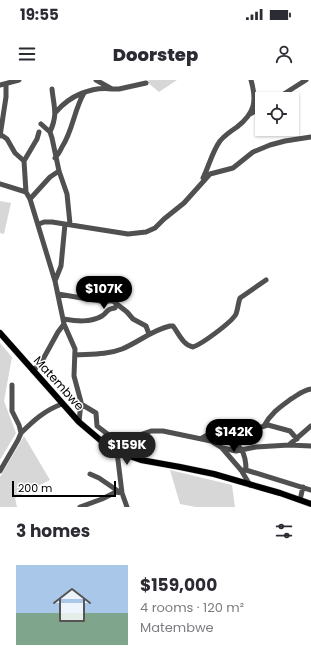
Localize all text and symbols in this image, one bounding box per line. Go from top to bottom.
text: 19:55 [20,4,59,25]
text: Doorstep [113,42,198,67]
icon: menu [16,43,38,65]
icon: person [273,43,295,65]
map controls [255,92,299,136]
button: locate [255,92,299,136]
pin: $107K [76,276,132,310]
text: $107K [85,279,123,298]
street label: Matembwe [30,352,88,414]
pin: $142K [206,419,262,453]
text: $142K [215,422,253,441]
pin: $159K [99,432,155,466]
text: $159K [108,435,146,454]
scale bar [12,479,116,498]
text: 200 m [18,480,52,496]
text: 3 homes [16,519,90,543]
icon: filters [273,520,295,542]
text: $159,000 [140,573,217,597]
icon: home [48,581,96,629]
text: 4 rooms · 120 m² [140,598,244,617]
text: Matembwe [140,618,214,637]

